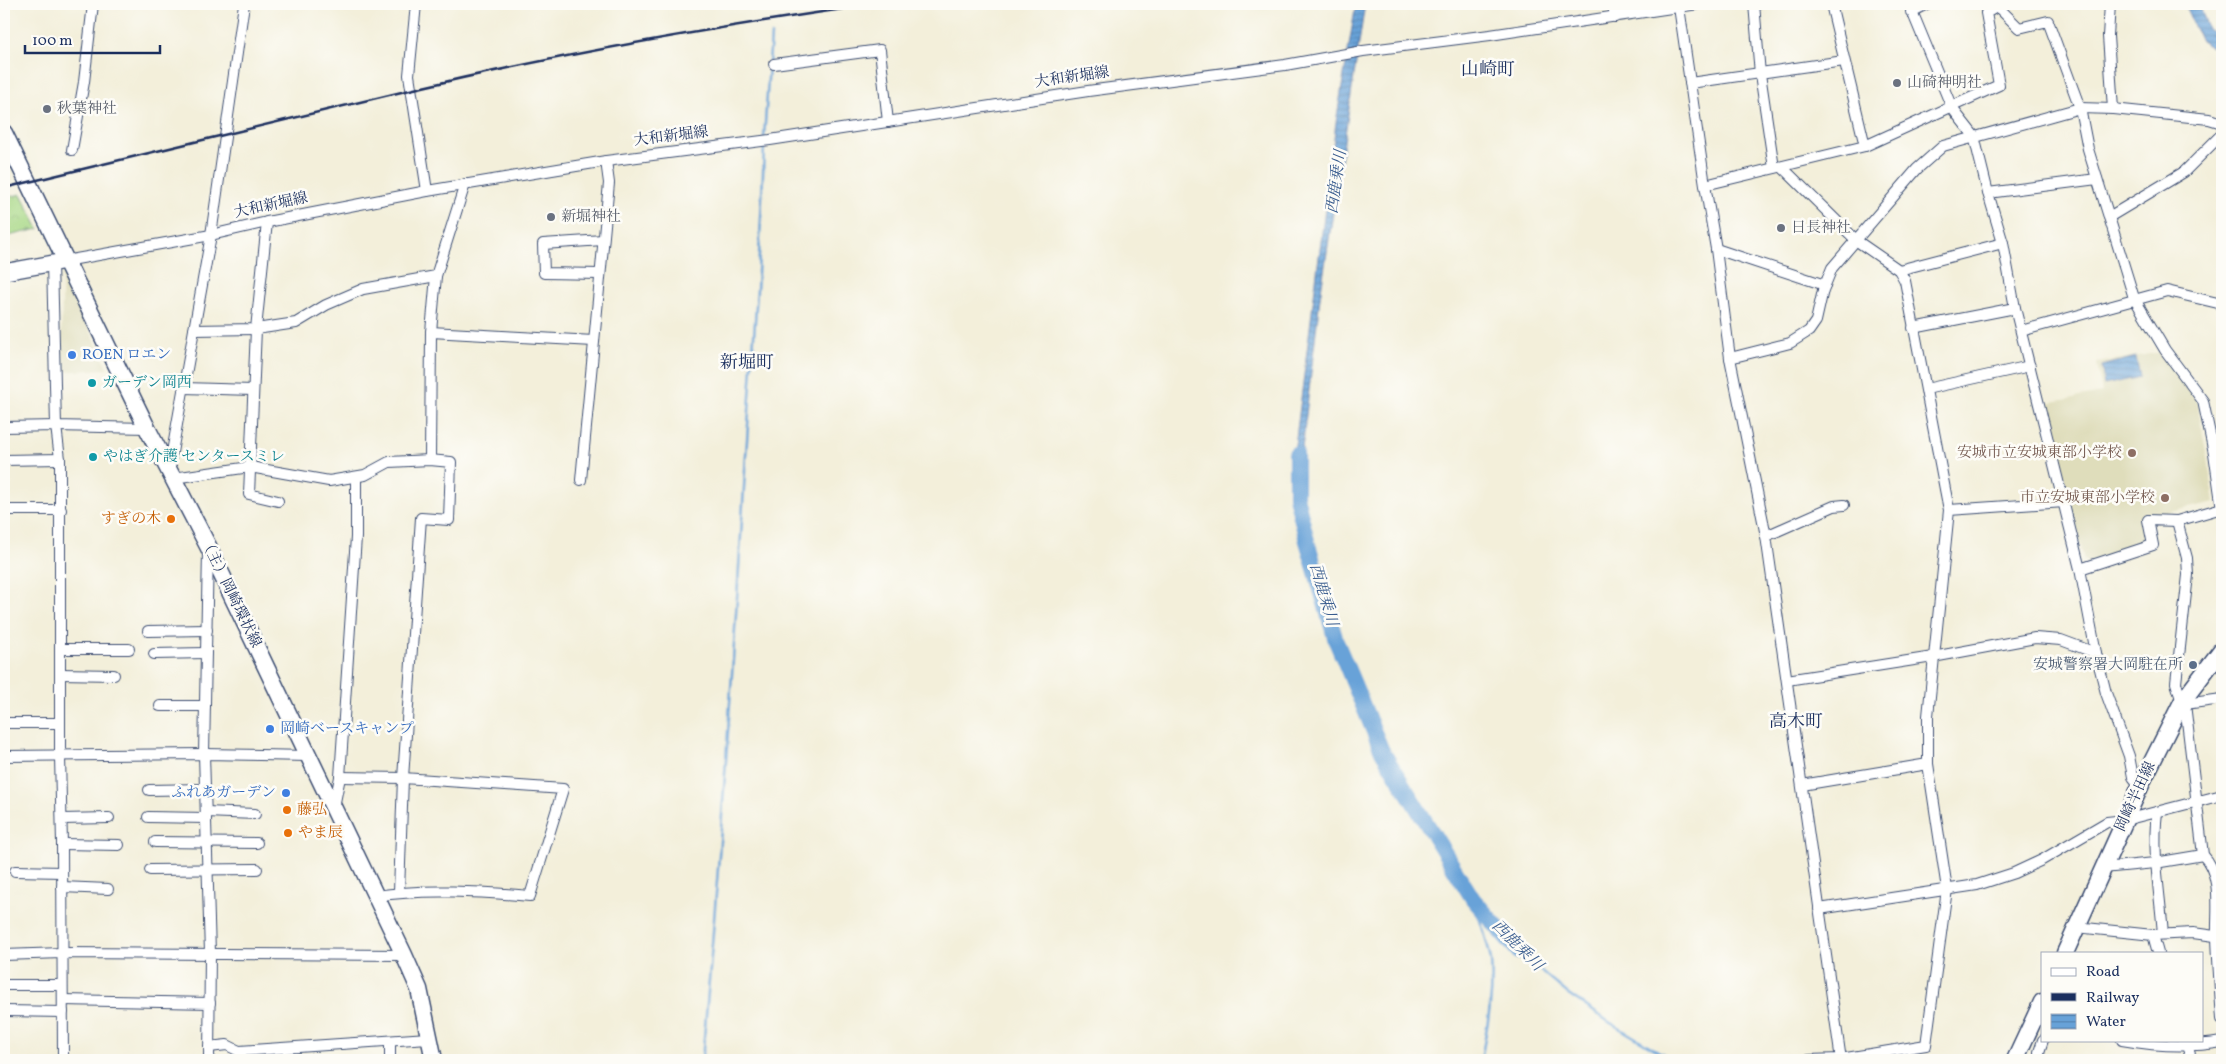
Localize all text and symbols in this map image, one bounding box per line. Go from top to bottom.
scale bar [25,22,160,54]
text: 100 m [32,31,72,52]
district label: 山崎町 [1461,58,1515,83]
street label: 大和新堀線 [1033,62,1111,94]
place label: 山碕神明社 [1907,73,1982,94]
marker: 山碕神明社 [1891,77,1903,89]
place label: 秋葉神社 [57,99,117,120]
marker: 秋葉神社 [41,103,53,115]
street label: 大和新堀線 [632,122,710,152]
water label: 西鹿乗川 [1322,147,1353,215]
street label: 大和新堀線 [232,188,310,224]
place label: 新堀神社 [561,207,621,228]
marker: 新堀神社 [545,211,557,223]
place label: 日長神社 [1791,218,1851,239]
marker: 日長神社 [1775,222,1787,234]
place label: ROEN ロエン [82,345,171,366]
marker: ROEN ロエン [66,349,78,361]
district label: 新堀町 [720,351,774,376]
place label: ガーデン岡西 [102,373,192,394]
marker: ガーデン岡西 [86,377,98,389]
place label: 安城市立安城東部小学校 [1957,443,2122,464]
place label: やはぎ介護 センタースミレ [103,447,285,468]
marker: 安城市立安城東部小学校 [2126,447,2138,459]
marker: やはぎ介護 センタースミレ [87,451,99,463]
place label: 市立安城東部小学校 [2020,488,2155,509]
marker: 市立安城東部小学校 [2159,492,2171,504]
place label: すぎの木 [101,509,161,530]
marker: すぎの木 [165,513,177,525]
street label: （主）岡崎環状線 [194,534,266,652]
water label: 西鹿乗川 [1304,561,1343,631]
place label: 安城警察署大岡駐在所 [2033,655,2183,676]
marker: 安城警察署大岡駐在所 [2187,659,2199,671]
district label: 高木町 [1769,710,1823,735]
place label: 岡崎ベースキャンプ [280,719,414,740]
marker: 岡崎ベースキャンプ [264,723,276,735]
street label: 岡崎半田線 [2111,759,2161,835]
place label: ふれあガーデン [171,783,276,804]
marker: ふれあガーデン [280,787,292,799]
place label: 藤弘 [297,800,327,821]
marker: 藤弘 [281,804,293,816]
place label: やま辰 [298,823,343,844]
marker: やま辰 [282,827,294,839]
water label: 西鹿乗川 [1487,916,1549,978]
legend [2041,952,2204,1042]
text: Road [2086,962,2120,983]
text: Railway [2086,988,2139,1009]
text: Water [2086,1012,2126,1033]

